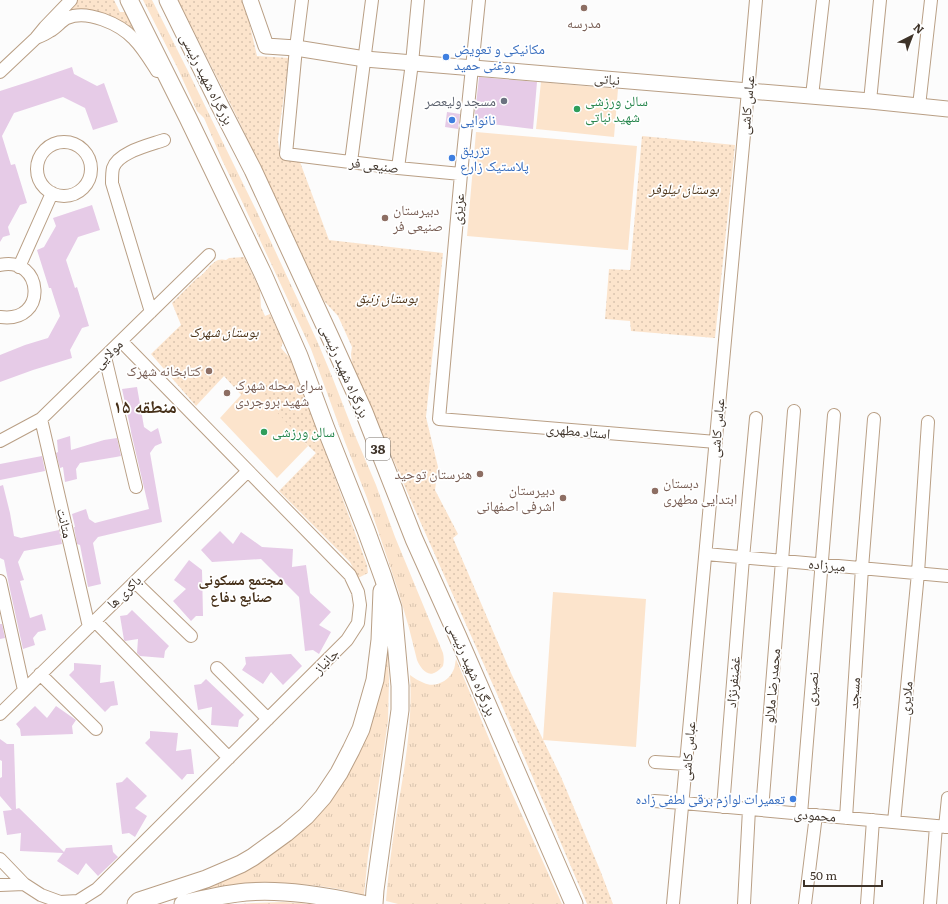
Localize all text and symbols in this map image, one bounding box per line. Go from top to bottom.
marker: مدرسه [579,3,589,13]
place label: مدرسه [567,12,601,32]
north arrow [892,16,932,56]
text: N [911,19,928,37]
street label: بزرگراه شهید رئیسی [176,29,240,128]
place label: مکانیکی و تعویض روغنی حمید [454,38,545,74]
marker: مکانیکی و تعویض روغنی حمید [441,52,451,62]
street label: نباتی [593,67,621,89]
street label: عباس کاشی [733,74,759,136]
place label: مسجد ولیعصر [424,90,496,110]
place label: سالن ورزشی شهید نباتی [585,90,648,126]
marker: مسجد ولیعصر [499,96,509,106]
marker: سالن ورزشی شهید نباتی [572,104,582,114]
place label: نانوایی [460,109,496,129]
marker: نانوایی [447,115,457,125]
place label: تزریق پلاستیک زارع [460,139,529,176]
street label: صنیعی فر [347,151,400,177]
marker: تزریق پلاستیک زارع [447,153,457,163]
park label: بوستان نیلوفر [648,178,719,198]
street label: عزیزی [446,192,468,226]
place label: دبیرستان صنیعی فر [392,199,443,235]
marker: دبیرستان صنیعی فر [380,213,390,223]
park label: بوستان زنبق [356,287,418,307]
park label: بوستان شهرک [189,321,259,341]
street label: بزرگراه شهید رئیسی [316,321,376,421]
street label: مولايی [88,334,127,373]
place label: کتابخانه شهرک [127,360,201,380]
marker: کتابخانه شهرک [204,366,214,376]
place label: سرای محله شهرک شهید بروجردی [235,374,323,410]
marker: سرای محله شهرک شهید بروجردی [222,388,232,398]
district label: منطقه ۱۵ [113,392,177,419]
street label: عباس کاشی [703,397,729,459]
street label: استاد مطهری [545,417,611,443]
place label: سالن ورزشی [272,421,335,441]
marker: سالن ورزشی [259,427,269,437]
road number: 38 [366,438,390,460]
place label: هنرستان توحید [394,463,472,483]
marker: هنرستان توحید [475,469,485,479]
place label: دبستان ابتدایی مطهری [663,472,737,508]
place label: دبیرستان اشرفی اصفهانی [476,479,555,515]
marker: دبستان ابتدایی مطهری [650,486,660,496]
marker: دبیرستان اشرفی اصفهانی [558,493,568,503]
street label: متانت [53,506,79,540]
street label: میرزاده [808,552,847,576]
district label: مجتمع مسکونی صنایع دفاع [198,567,284,607]
street label: باکری ها [102,570,145,613]
street label: بزرگراه شهید رئیسی [443,619,503,719]
street label: جانباز [307,643,343,678]
street label: محمدرضا ملالو [758,648,784,724]
street label: غضنفرنژاد [720,655,744,709]
street label: نصیری [800,671,822,707]
street label: مسجد [842,676,864,709]
street label: ملایری [893,680,917,716]
street label: عباس کاشی [674,720,700,782]
place label: تعمیرات لوازم برقی لطفی زاده [635,788,785,809]
marker: تعمیرات لوازم برقی لطفی زاده [788,794,798,804]
street label: محمودی [793,802,837,826]
scale bar [804,862,882,888]
text: 50 m [810,866,837,884]

